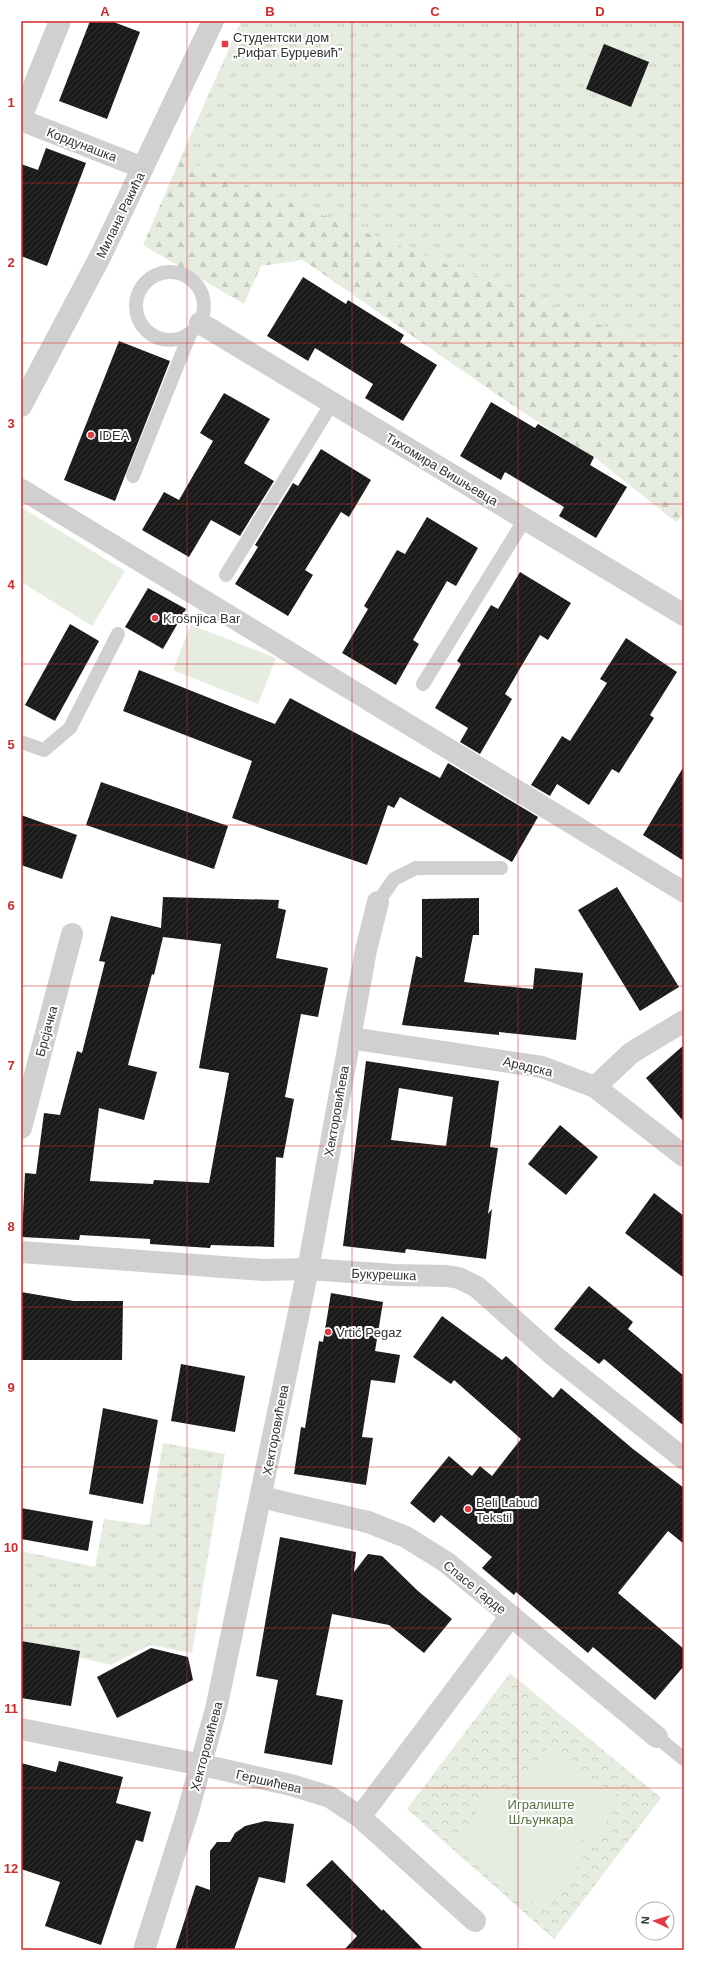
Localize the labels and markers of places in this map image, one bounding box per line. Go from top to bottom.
place label: Студентски дом „Рифат Бурџевић” [233,30,342,60]
marker: Студентски дом „Рифат Бурџевић” [220,39,230,49]
place label: IDEA [99,428,130,443]
marker: IDEA [86,430,96,440]
place label: Krošnjica Bar [163,611,241,626]
marker: Krošnjica Bar [150,613,160,623]
place label: Vrtić Pegaz [336,1325,402,1340]
marker: Vrtić Pegaz [323,1327,333,1337]
place label: Beli Labud Tekstil [476,1495,537,1525]
marker: Beli Labud Tekstil [463,1504,473,1514]

